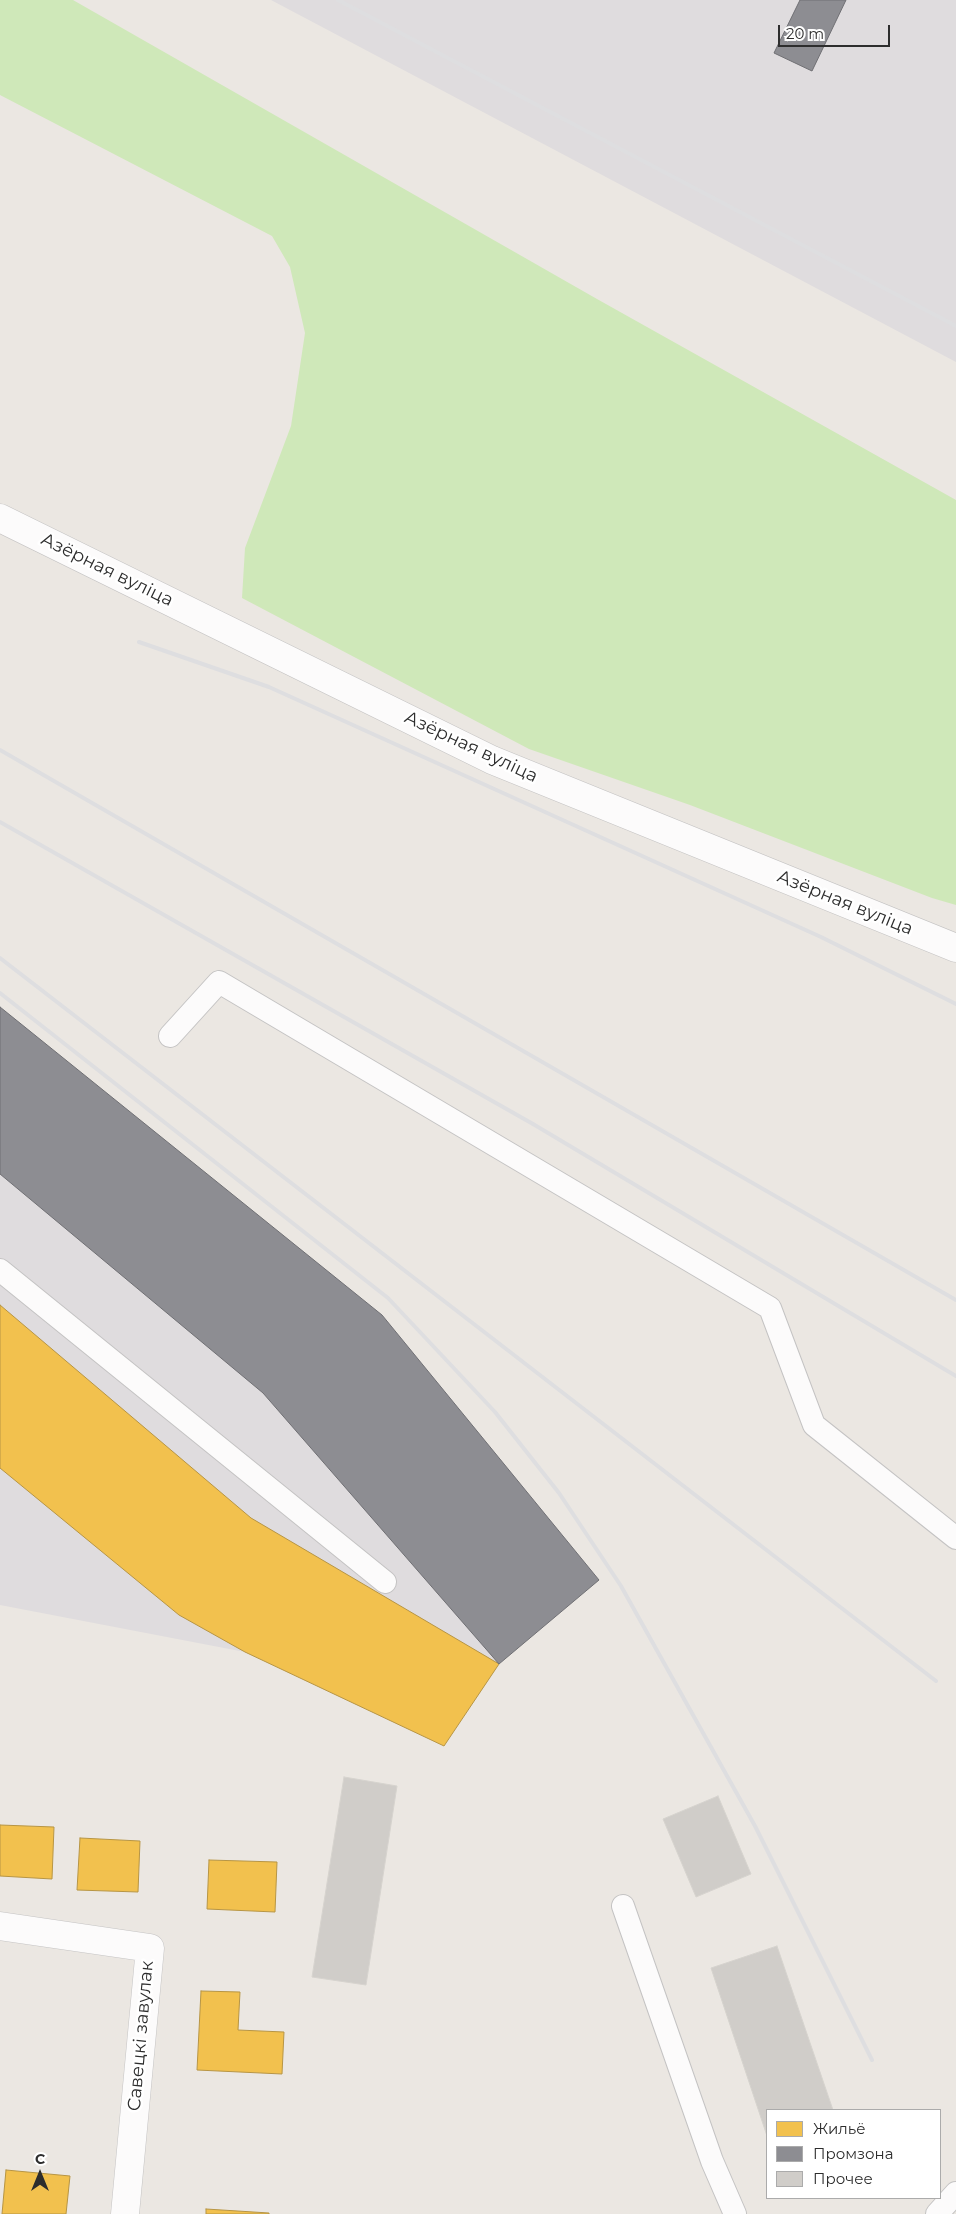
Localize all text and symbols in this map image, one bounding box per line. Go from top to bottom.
scale bar [781,15,894,47]
text: 20 m [786,24,824,43]
street label: Азёрная вуліца [37,529,177,611]
street label: Азёрная вуліца [401,707,541,787]
street label: Азёрная вуліца [774,866,916,940]
street label: Савецкі завулак [124,1960,158,2112]
legend [766,2109,941,2199]
text: Жильё [813,2119,866,2138]
text: Промзона [813,2144,893,2163]
north arrow [15,2149,65,2199]
text: С [35,2150,45,2168]
text: Прочее [813,2169,873,2188]

